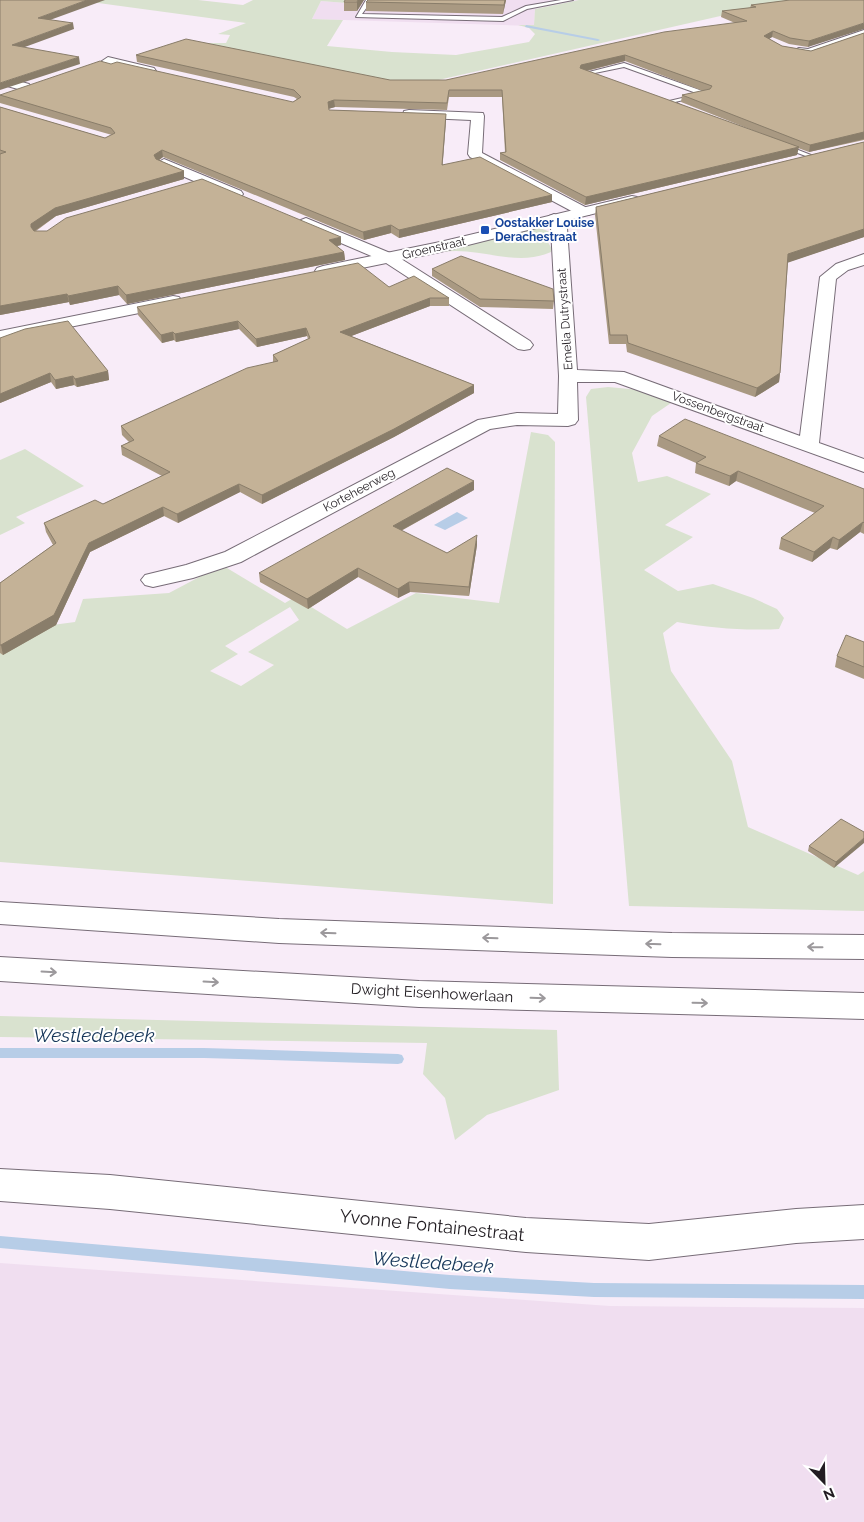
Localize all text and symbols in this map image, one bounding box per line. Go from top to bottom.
place label: Oostakker Louise Derachestraat [495,216,594,244]
marker: Oostakker Louise Derachestraat [479,224,491,236]
street label: Groenstraat [401,234,467,262]
street label: Emelia Dutrystraat [554,268,576,370]
street label: Vossenbergstraat [670,389,766,435]
street label: Korteheerweg [321,465,397,515]
one-way arrow [320,928,336,938]
one-way arrow [483,934,499,943]
one-way arrow [645,939,662,949]
one-way arrow [808,942,824,951]
one-way arrow [40,967,56,976]
one-way arrow [203,977,219,986]
street label: Dwight Eisenhowerlaan [350,980,514,1006]
one-way arrow [530,993,546,1003]
one-way arrow [692,998,708,1008]
water label: Westledebeek [33,1024,155,1046]
street label: Yvonne Fontainestraat [339,1205,525,1245]
water label: Westledebeek [372,1247,494,1277]
north arrow [799,1457,849,1507]
text: N [821,1485,837,1503]

